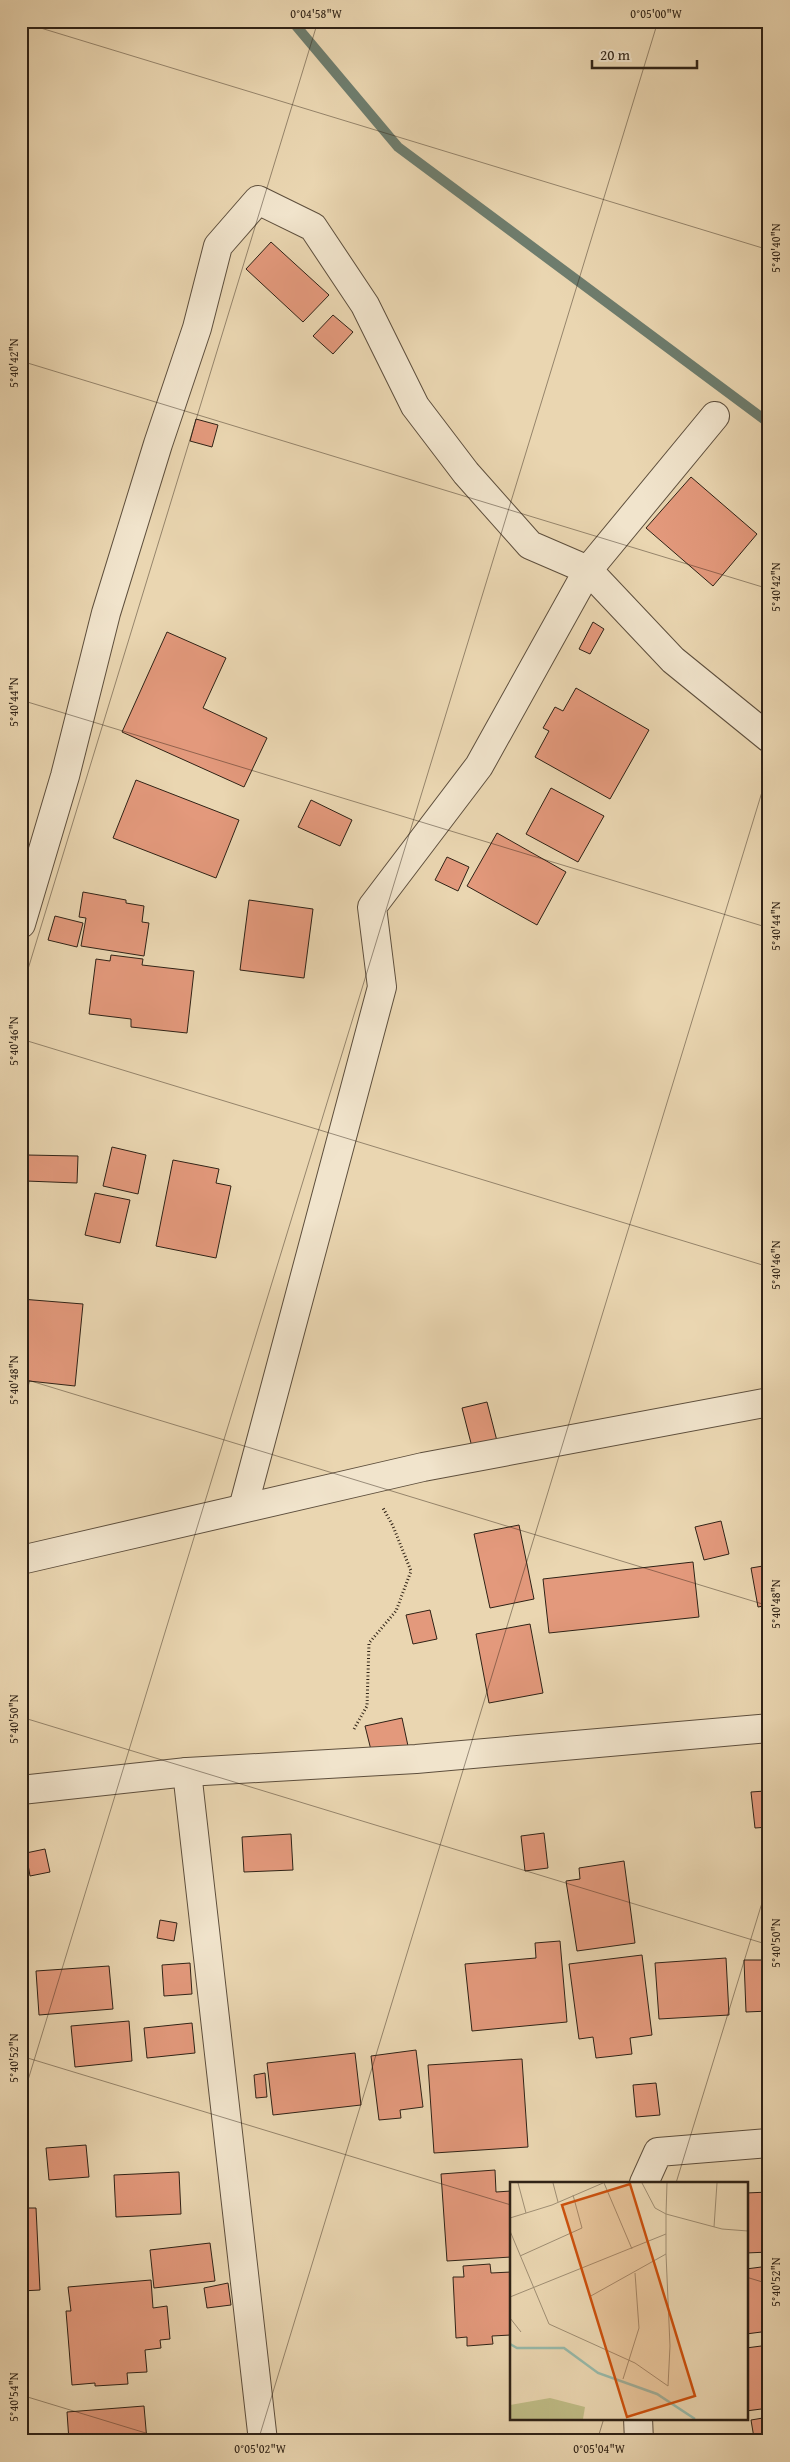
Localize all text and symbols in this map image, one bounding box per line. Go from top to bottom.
text: 0°04'58"W [290,5,343,22]
text: 0°05'00"W [630,5,683,22]
scale bar [592,38,698,70]
text: 20 m [600,44,631,65]
text: 5°40'40"N [767,223,784,273]
text: 5°40'42"N [5,338,22,388]
text: 5°40'42"N [767,562,784,612]
text: 5°40'44"N [5,677,22,727]
text: 5°40'44"N [767,901,784,951]
text: 5°40'46"N [5,1016,22,1066]
text: 5°40'46"N [767,1240,784,1290]
text: 5°40'48"N [5,1355,22,1405]
text: 5°40'48"N [767,1579,784,1629]
text: 5°40'50"N [5,1694,22,1744]
text: 5°40'50"N [767,1918,784,1968]
text: 5°40'52"N [5,2033,22,2083]
inset map [510,2182,748,2420]
text: 5°40'52"N [767,2257,784,2307]
text: 5°40'54"N [5,2372,22,2422]
text: 0°05'02"W [234,2440,287,2457]
text: 0°05'04"W [573,2440,626,2457]

